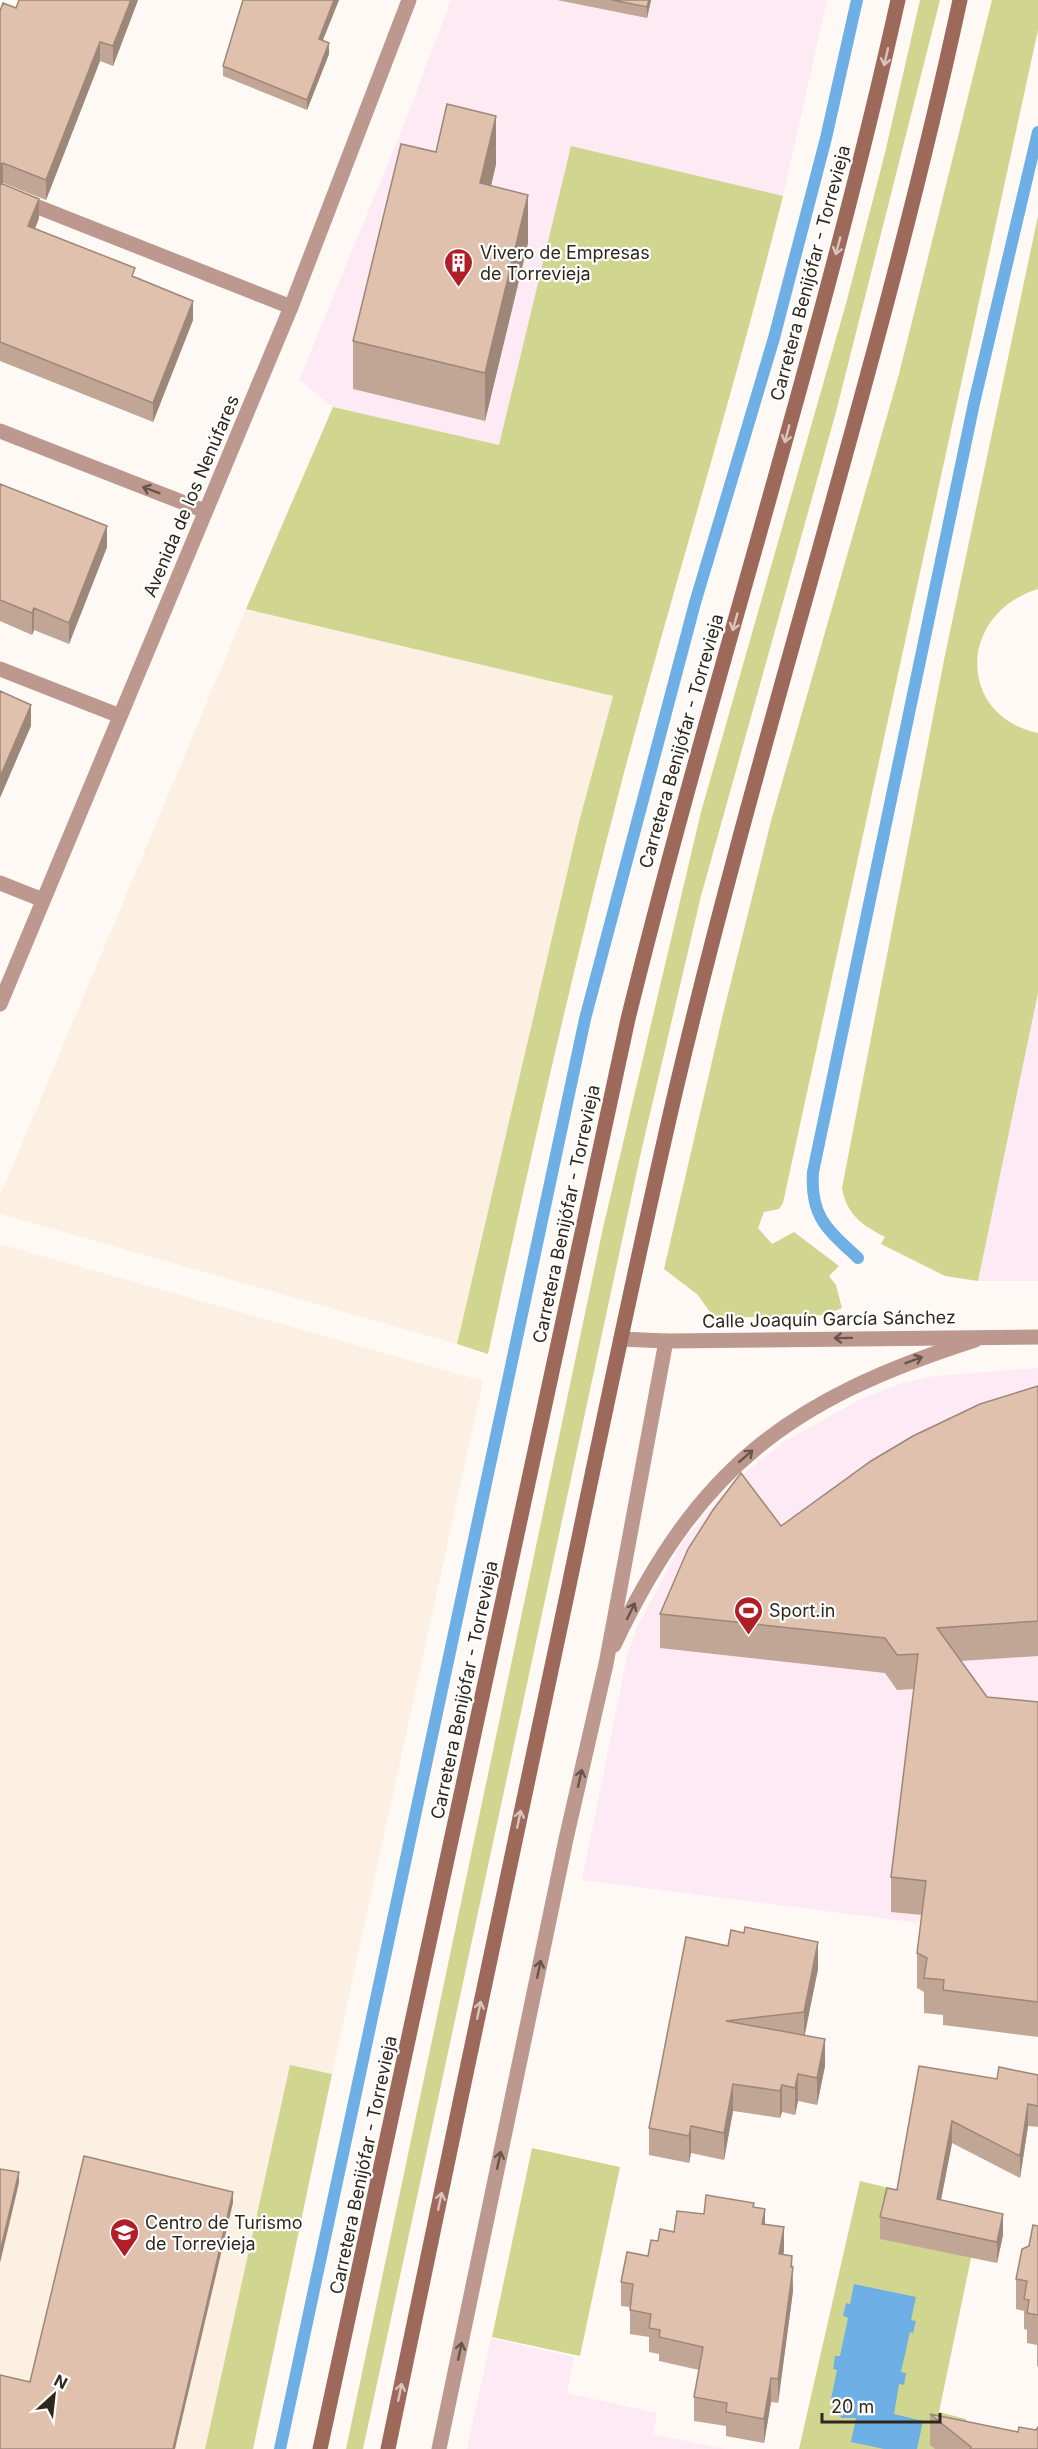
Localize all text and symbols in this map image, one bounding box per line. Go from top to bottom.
one-way arrow [879,47,891,66]
street label: Carretera Benijófar - Torrevieja [766,143,854,403]
one-way arrow [832,236,844,255]
place label: Vivero de Empresas de Torrevieja [480,242,650,284]
building icon: Vivero de Empresas de Torrevieja [443,246,475,288]
street label: Avenida de los Nenúfares [139,392,243,600]
one-way arrow [781,425,793,444]
one-way arrow [142,484,161,495]
street label: Carretera Benijófar - Torrevieja [635,611,727,871]
one-way arrow [729,612,740,631]
street label: Carretera Benijófar - Torrevieja [528,1083,604,1345]
street label: Calle Joaquín García Sánchez [702,1306,956,1332]
one-way arrow [834,1333,854,1344]
one-way arrow [905,1354,923,1365]
one-way arrow [738,1449,753,1463]
street label: Carretera Benijófar - Torrevieja [426,1559,502,1821]
sports icon: Sport.in [732,1594,764,1636]
place label: Sport.in [769,1600,836,1621]
one-way arrow [625,1603,637,1621]
one-way arrow [575,1769,587,1788]
one-way arrow [514,1810,525,1829]
one-way arrow [534,1960,545,1979]
one-way arrow [474,2001,485,2020]
street label: Carretera Benijófar - Torrevieja [325,2034,401,2296]
one-way arrow [494,2150,506,2169]
one-way arrow [434,2191,446,2210]
place label: Centro de Turismo de Torrevieja [145,2212,303,2254]
school or university icon: Centro de Turismo de Torrevieja [108,2216,140,2258]
one-way arrow [454,2341,466,2360]
north arrow [24,2365,84,2425]
text: N [51,2370,71,2393]
one-way arrow [395,2382,406,2402]
scale bar [822,2386,940,2424]
text: 20 m [831,2396,874,2417]

